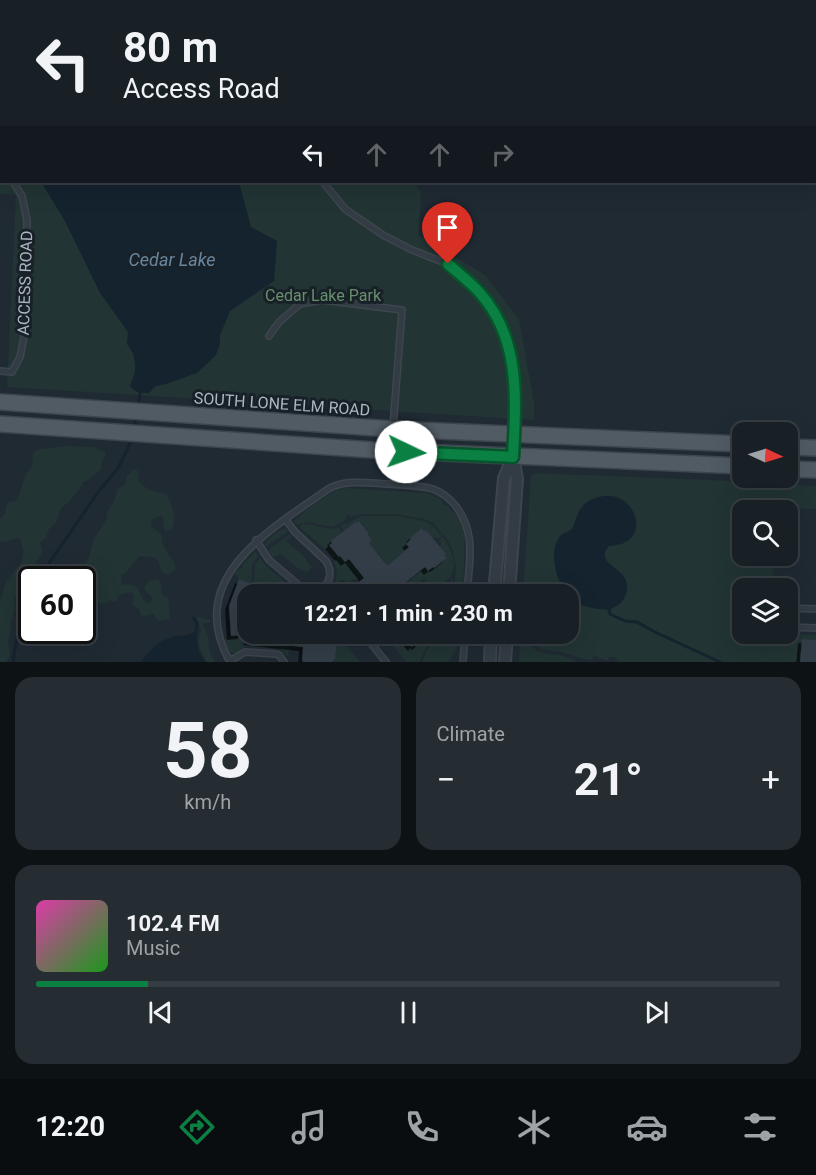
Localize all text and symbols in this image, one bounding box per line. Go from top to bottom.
text: 80 m [123,23,218,72]
icon: left [24,24,102,102]
text: Access Road [123,73,280,105]
icon: left [297,138,330,171]
icon: ahead [360,138,393,171]
icon: ahead [423,138,456,171]
icon: right [486,138,519,171]
pin [422,202,473,264]
icon: arrive [431,211,464,244]
street label: ACCESS ROAD [14,230,36,336]
water label: Cedar Lake [128,249,216,270]
park label: Cedar Lake Park [265,286,382,305]
street label: SOUTH LONE ELM ROAD [193,388,371,420]
position arrow [374,420,438,484]
north arrow [732,422,798,488]
map controls [732,422,798,644]
button: search [732,500,798,566]
speed limit sign: 60 [18,566,96,644]
button: layers [732,578,798,644]
text: 12:21 · 1 min · 230 m [303,601,513,626]
text: 58 [163,705,253,796]
text: Climate [437,722,505,746]
text: 21° [574,753,643,806]
text: − [437,760,455,799]
text: + [761,760,780,799]
text: km/h [184,790,231,814]
text: 102.4 FM [126,911,220,936]
text: Music [126,936,180,960]
icon: previous [144,996,177,1029]
icon: pause [392,996,425,1029]
icon: next [640,996,673,1029]
icon: directions [176,1106,218,1148]
icon: music [288,1106,330,1148]
icon: phone [401,1106,443,1148]
icon: climate [513,1106,555,1148]
icon: car [626,1106,668,1148]
icon: filters [739,1106,781,1148]
text: 12:20 [35,1111,105,1143]

